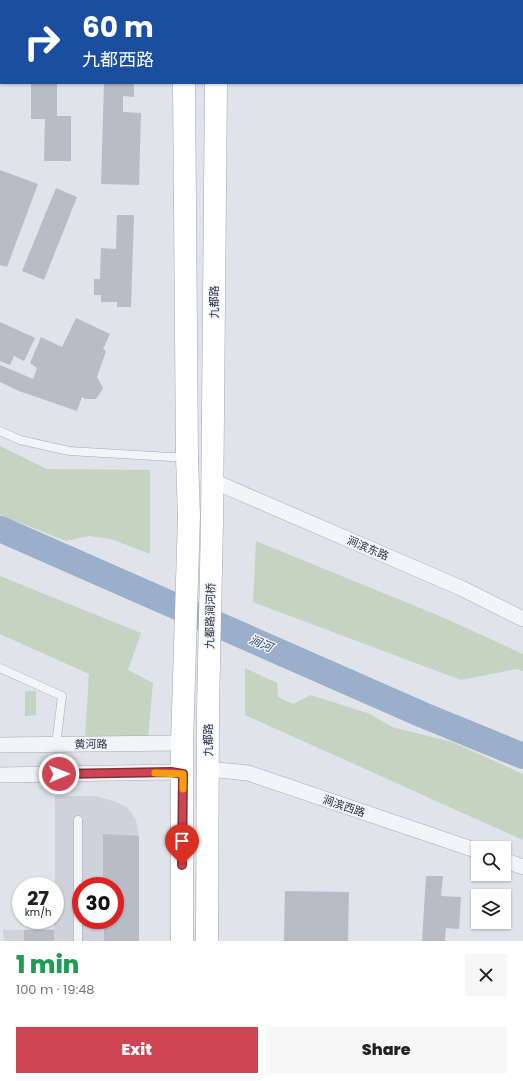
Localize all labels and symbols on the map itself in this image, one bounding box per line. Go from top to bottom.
street label: 九都路 [206,286,222,319]
street label: 涧滨东路 [345,532,391,564]
street label: 九都路涧河桥 [201,583,219,649]
water label: 涧河 [247,630,277,656]
street label: 九都路 [200,724,216,757]
street label: 黄河路 [74,736,108,752]
position arrow [38,753,80,795]
street label: 涧滨西路 [321,791,367,821]
pin [165,824,199,865]
speed limit sign: 30 [72,877,124,929]

